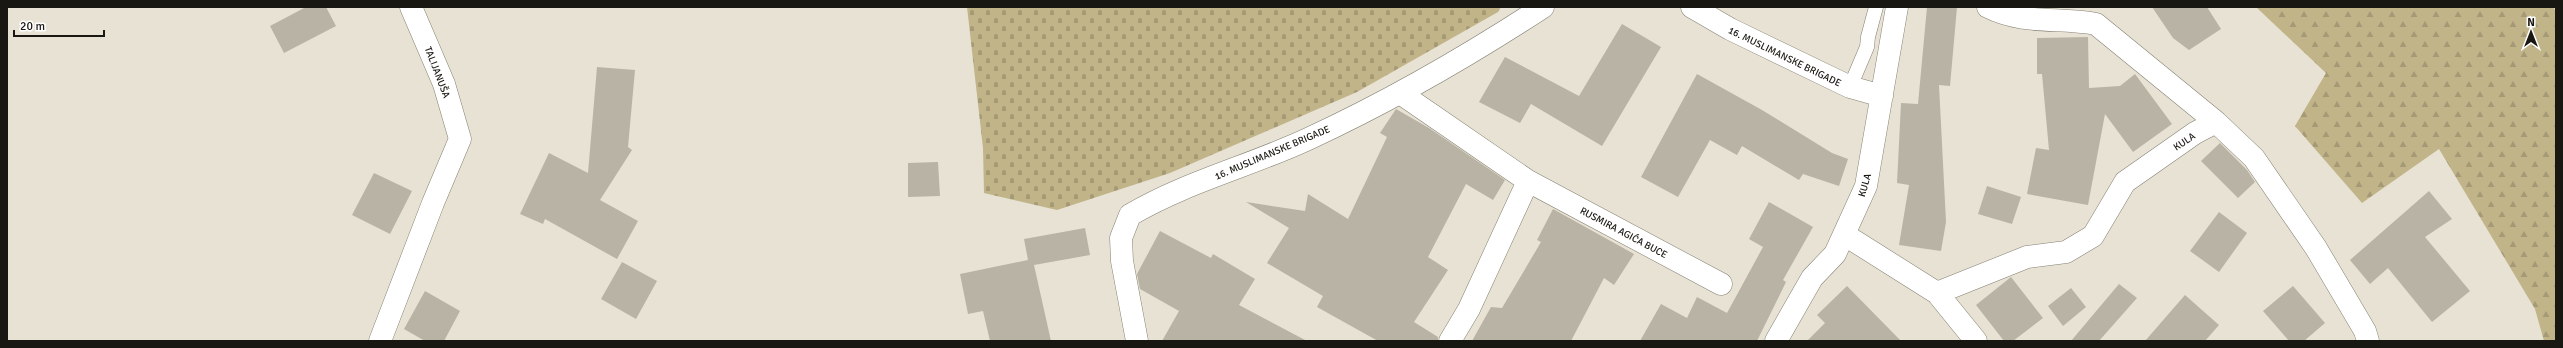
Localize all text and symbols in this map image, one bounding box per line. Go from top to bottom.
scale bar [14,12,104,38]
north arrow [2511,12,2551,52]
text: N [2527,16,2535,29]
text: 20 m [20,19,45,34]
street label: 16. MUSLIMANSKE BRIGADE [1726,24,1843,90]
street label: TALIJANUŠA [422,45,453,100]
street label: 16. MUSLIMANSKE BRIGADE [1213,123,1332,183]
street label: KULA [2171,130,2198,153]
street label: KULA [1856,172,1874,198]
street label: RUSMIRA AGIĆA BUCE [1578,204,1670,261]

